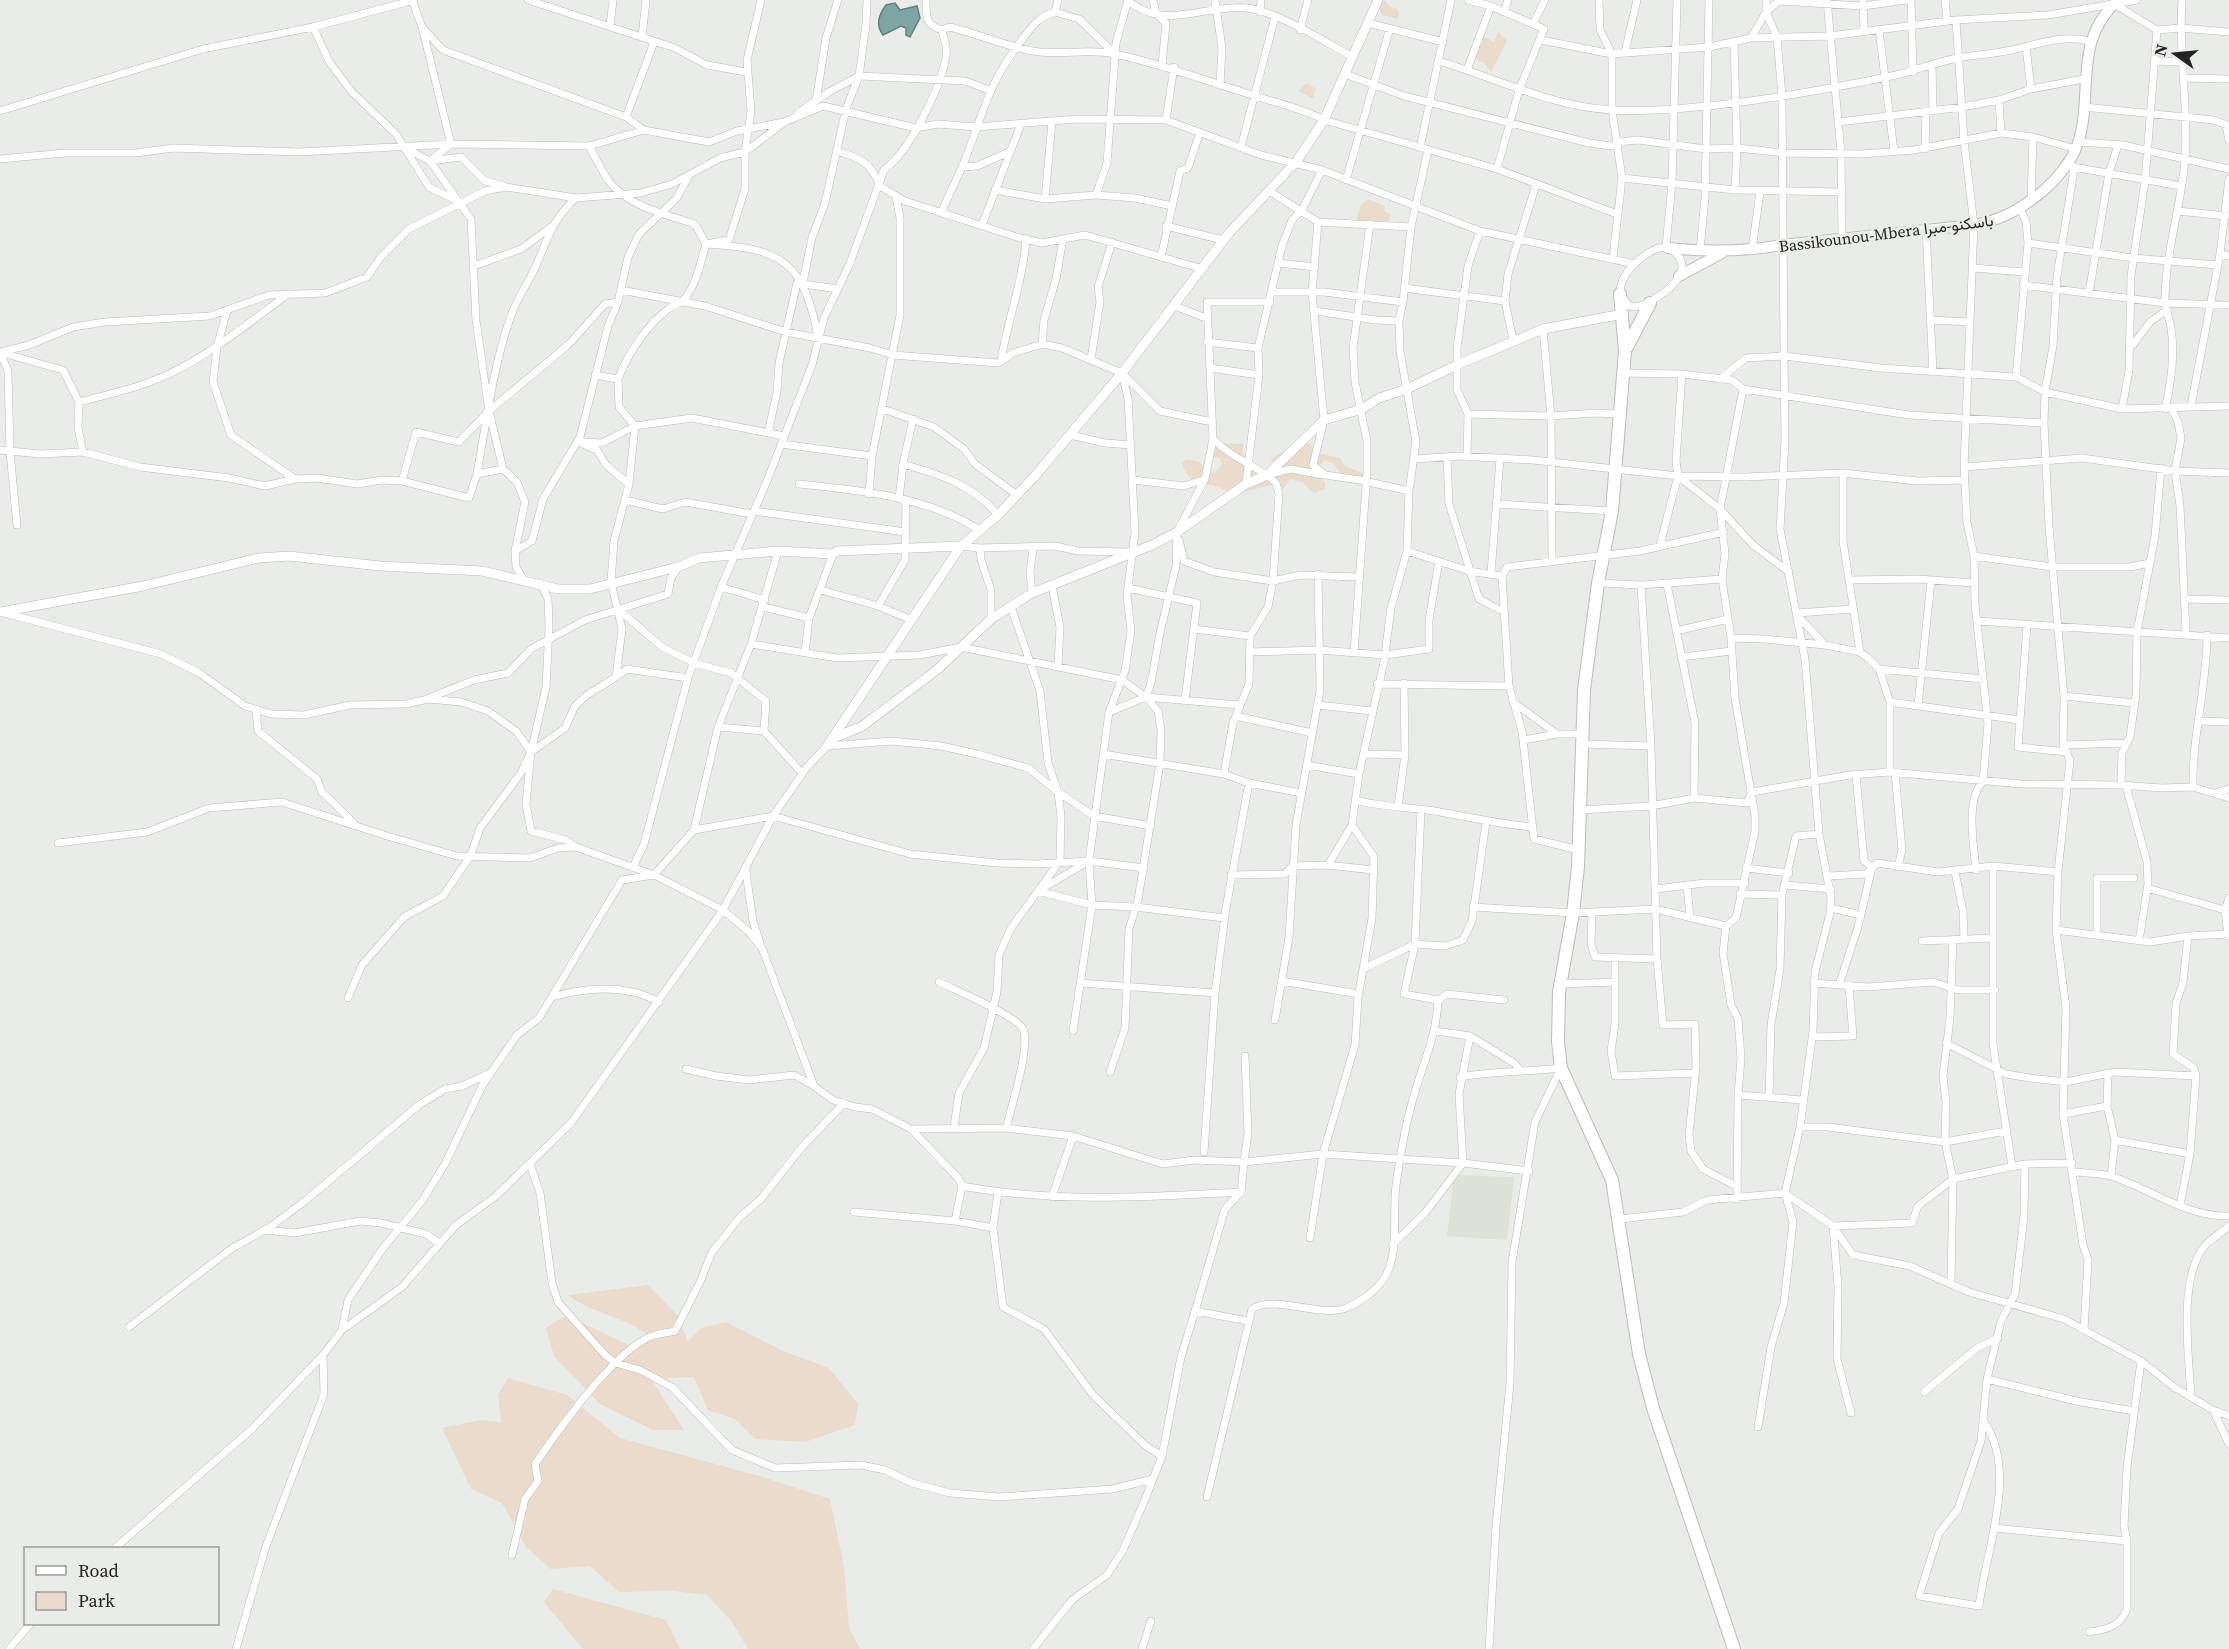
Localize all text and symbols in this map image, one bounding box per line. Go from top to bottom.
north arrow [2145,24,2205,84]
text: N [2148,41,2173,59]
street label: Bassikounou-Mbera باسكنو-مبرا [1777,209,1995,257]
legend [24,1547,219,1625]
text: Road [78,1558,119,1583]
text: Park [78,1588,115,1613]

